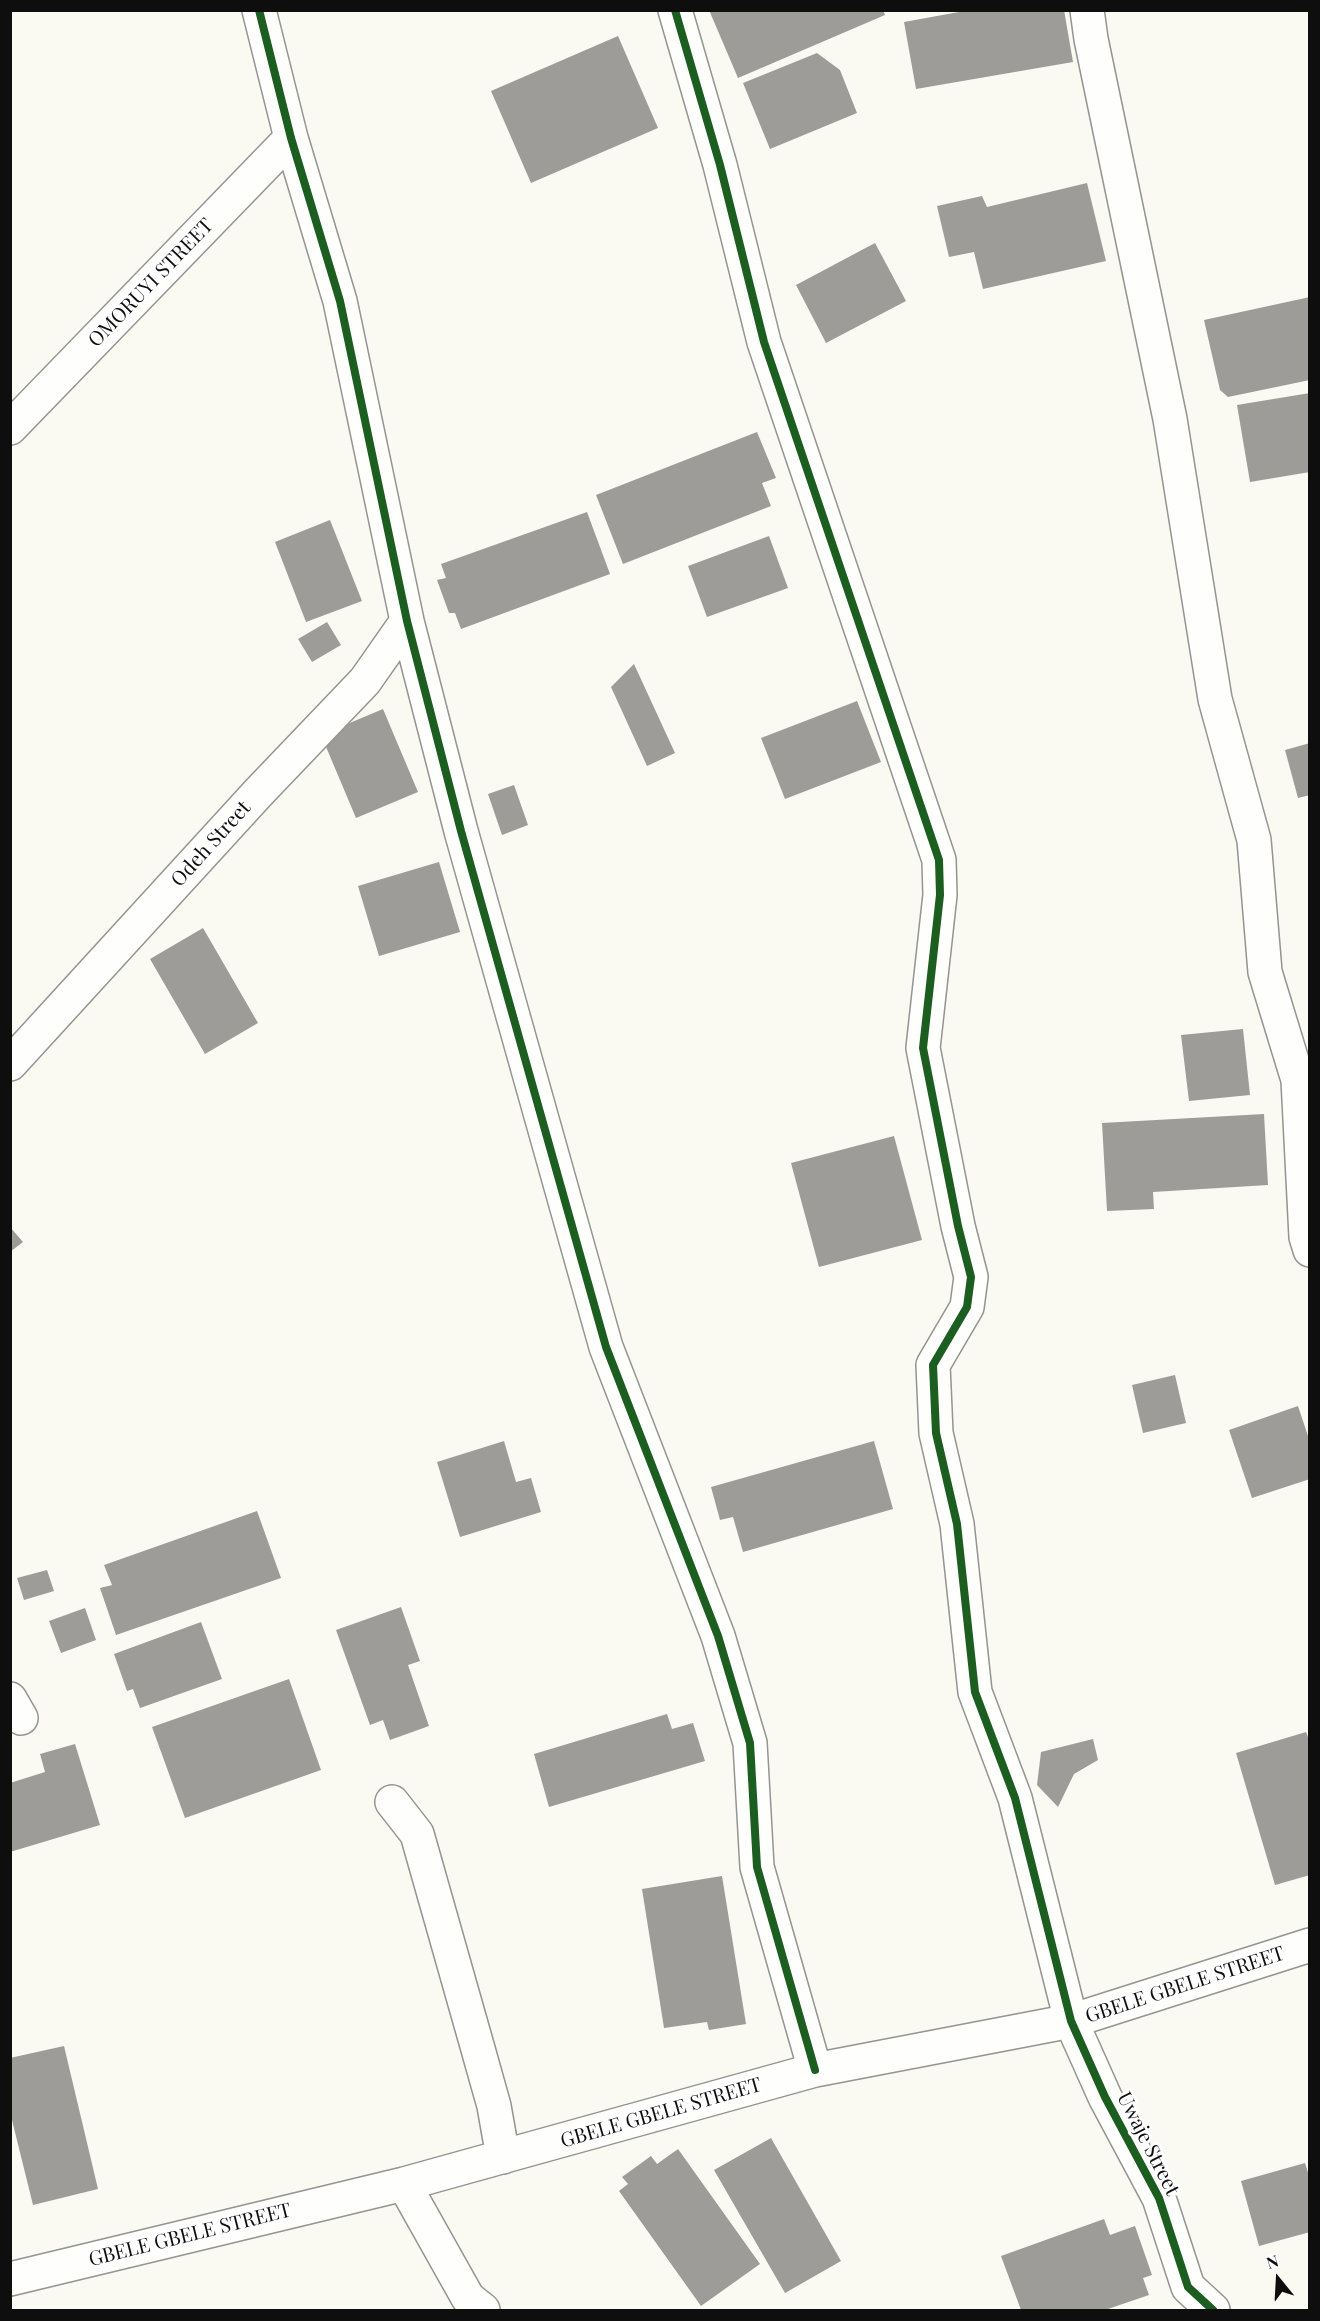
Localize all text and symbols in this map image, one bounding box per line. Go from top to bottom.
street label: OMORUYI STREET [83,214,219,352]
street label: Odeh Street [166,796,256,892]
street label: GBELE GBELE STREET [1082,1941,1288,2029]
street label: GBELE GBELE STREET [558,2073,764,2153]
street label: Uwaje Street [1112,2088,1184,2200]
street label: GBELE GBELE STREET [86,2198,294,2272]
north arrow [1248,2249,1308,2309]
text: N [1264,2250,1281,2273]

